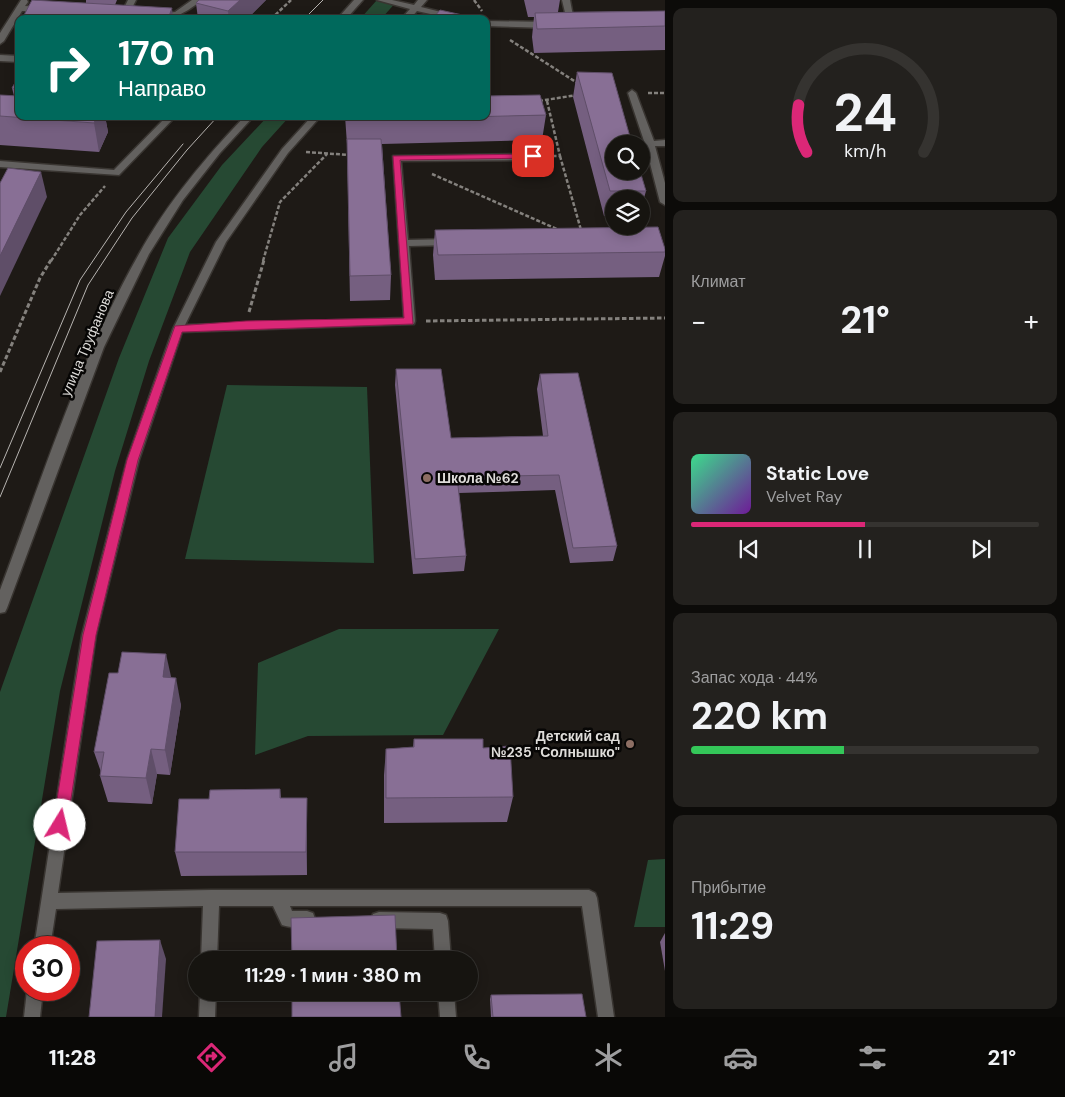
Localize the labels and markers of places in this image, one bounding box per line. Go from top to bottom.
pin [512,135,554,177]
place label: Школа №62 [437,469,518,487]
marker: Школа №62 [421,472,433,484]
place label: Детский сад №235 "Солнышко" [491,727,620,761]
marker: Детский сад №235 "Солнышко" [624,738,636,750]

